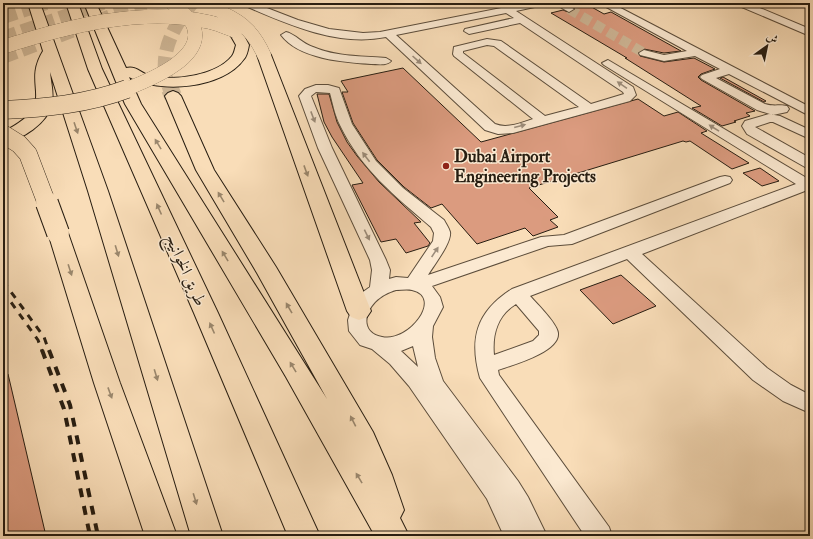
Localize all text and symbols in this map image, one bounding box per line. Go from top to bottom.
north arrow [747,26,787,66]
text: ش [764,30,780,47]
one-way arrow [411,55,422,64]
one-way arrow [616,81,627,89]
one-way arrow [311,112,317,124]
one-way arrow [73,122,79,134]
one-way arrow [513,123,526,129]
one-way arrow [709,124,720,132]
one-way arrow [154,139,162,149]
place label: Dubai Airport Engineering Projects [454,146,596,188]
one-way arrow [362,151,370,162]
marker: Dubai Airport Engineering Projects [441,161,451,171]
one-way arrow [304,165,310,177]
one-way arrow [218,191,225,203]
one-way arrow [156,204,162,215]
one-way arrow [364,230,370,241]
street label: طريق الخوانيج [156,231,211,311]
one-way arrow [114,245,120,257]
one-way arrow [431,246,439,257]
one-way arrow [222,250,229,261]
one-way arrow [67,264,73,276]
one-way arrow [286,302,293,314]
one-way arrow [209,322,215,333]
one-way arrow [289,362,297,372]
one-way arrow [153,369,159,381]
one-way arrow [108,388,114,400]
one-way arrow [350,415,356,427]
one-way arrow [356,472,363,484]
one-way arrow [192,493,198,505]

